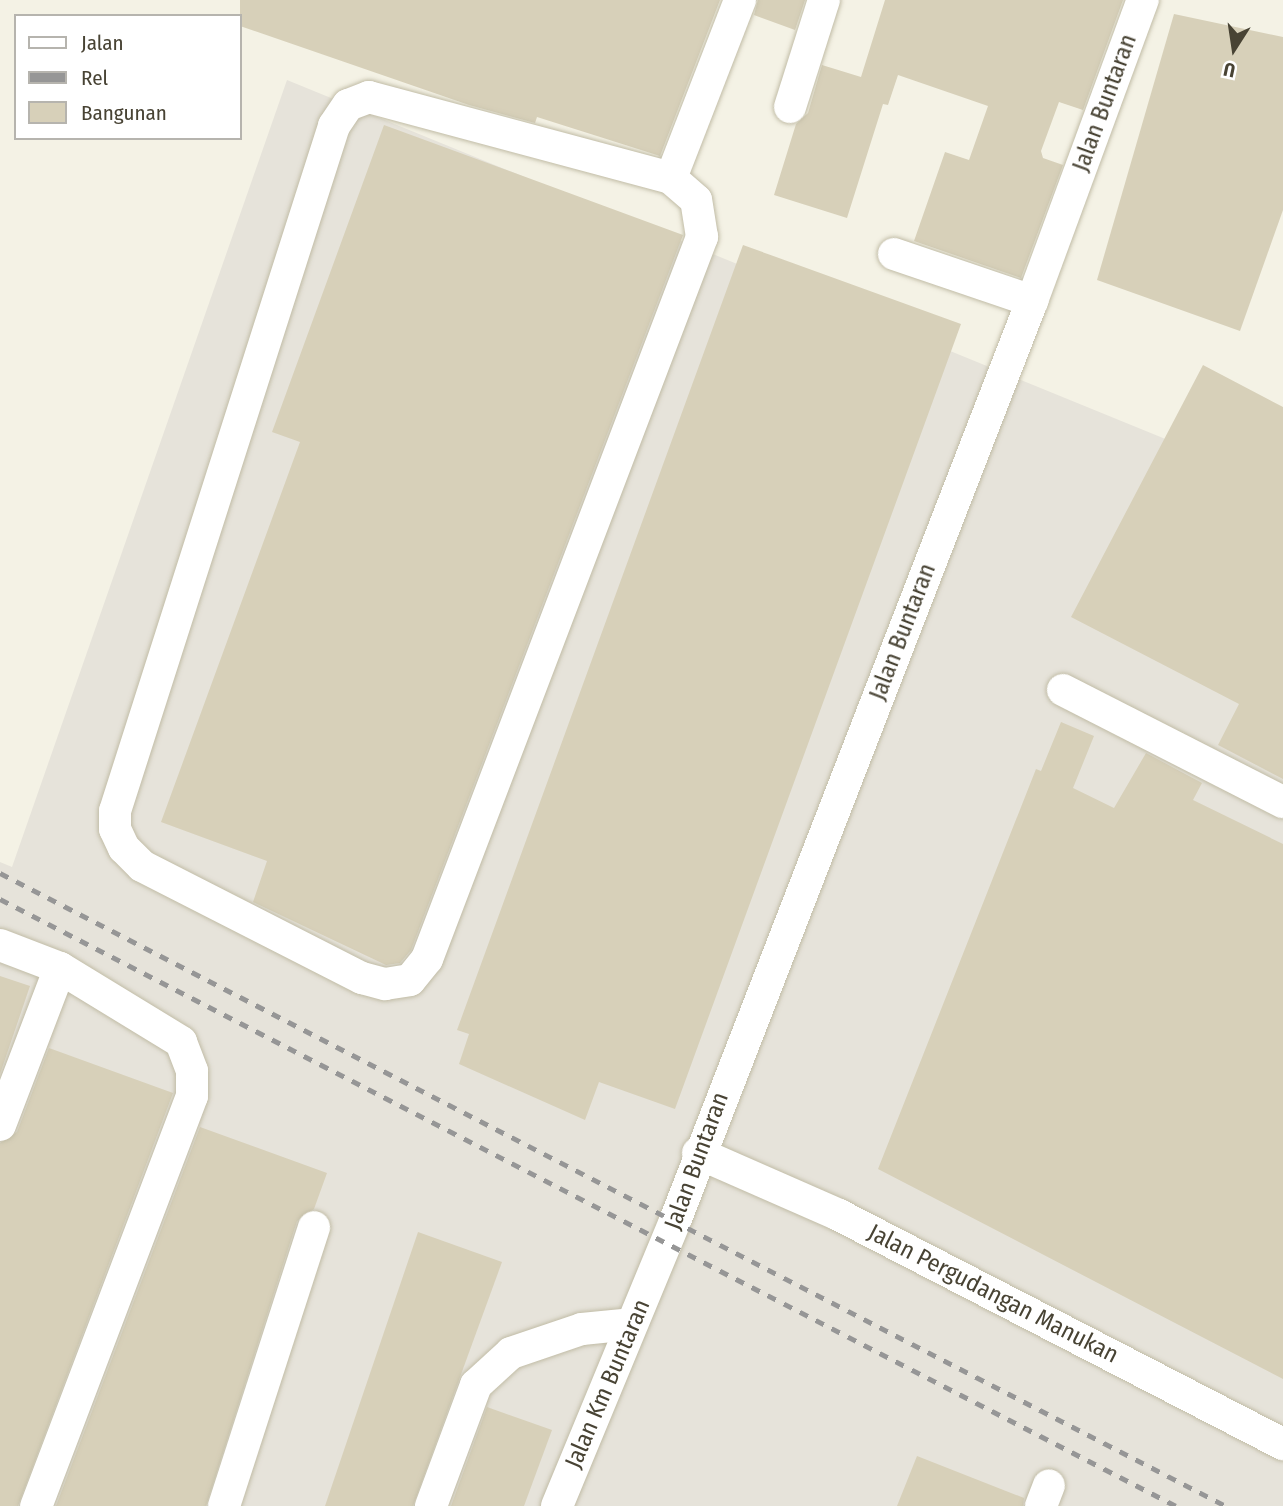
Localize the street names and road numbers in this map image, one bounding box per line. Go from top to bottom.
street label: Jalan Buntaran [1067,30,1143,176]
street label: Jalan Buntaran [864,560,942,704]
street label: Jalan Buntaran [659,1088,735,1234]
street label: Jalan Pergudangan Manukan [863,1218,1123,1370]
street label: Jalan Km Buntaran [559,1295,657,1473]

